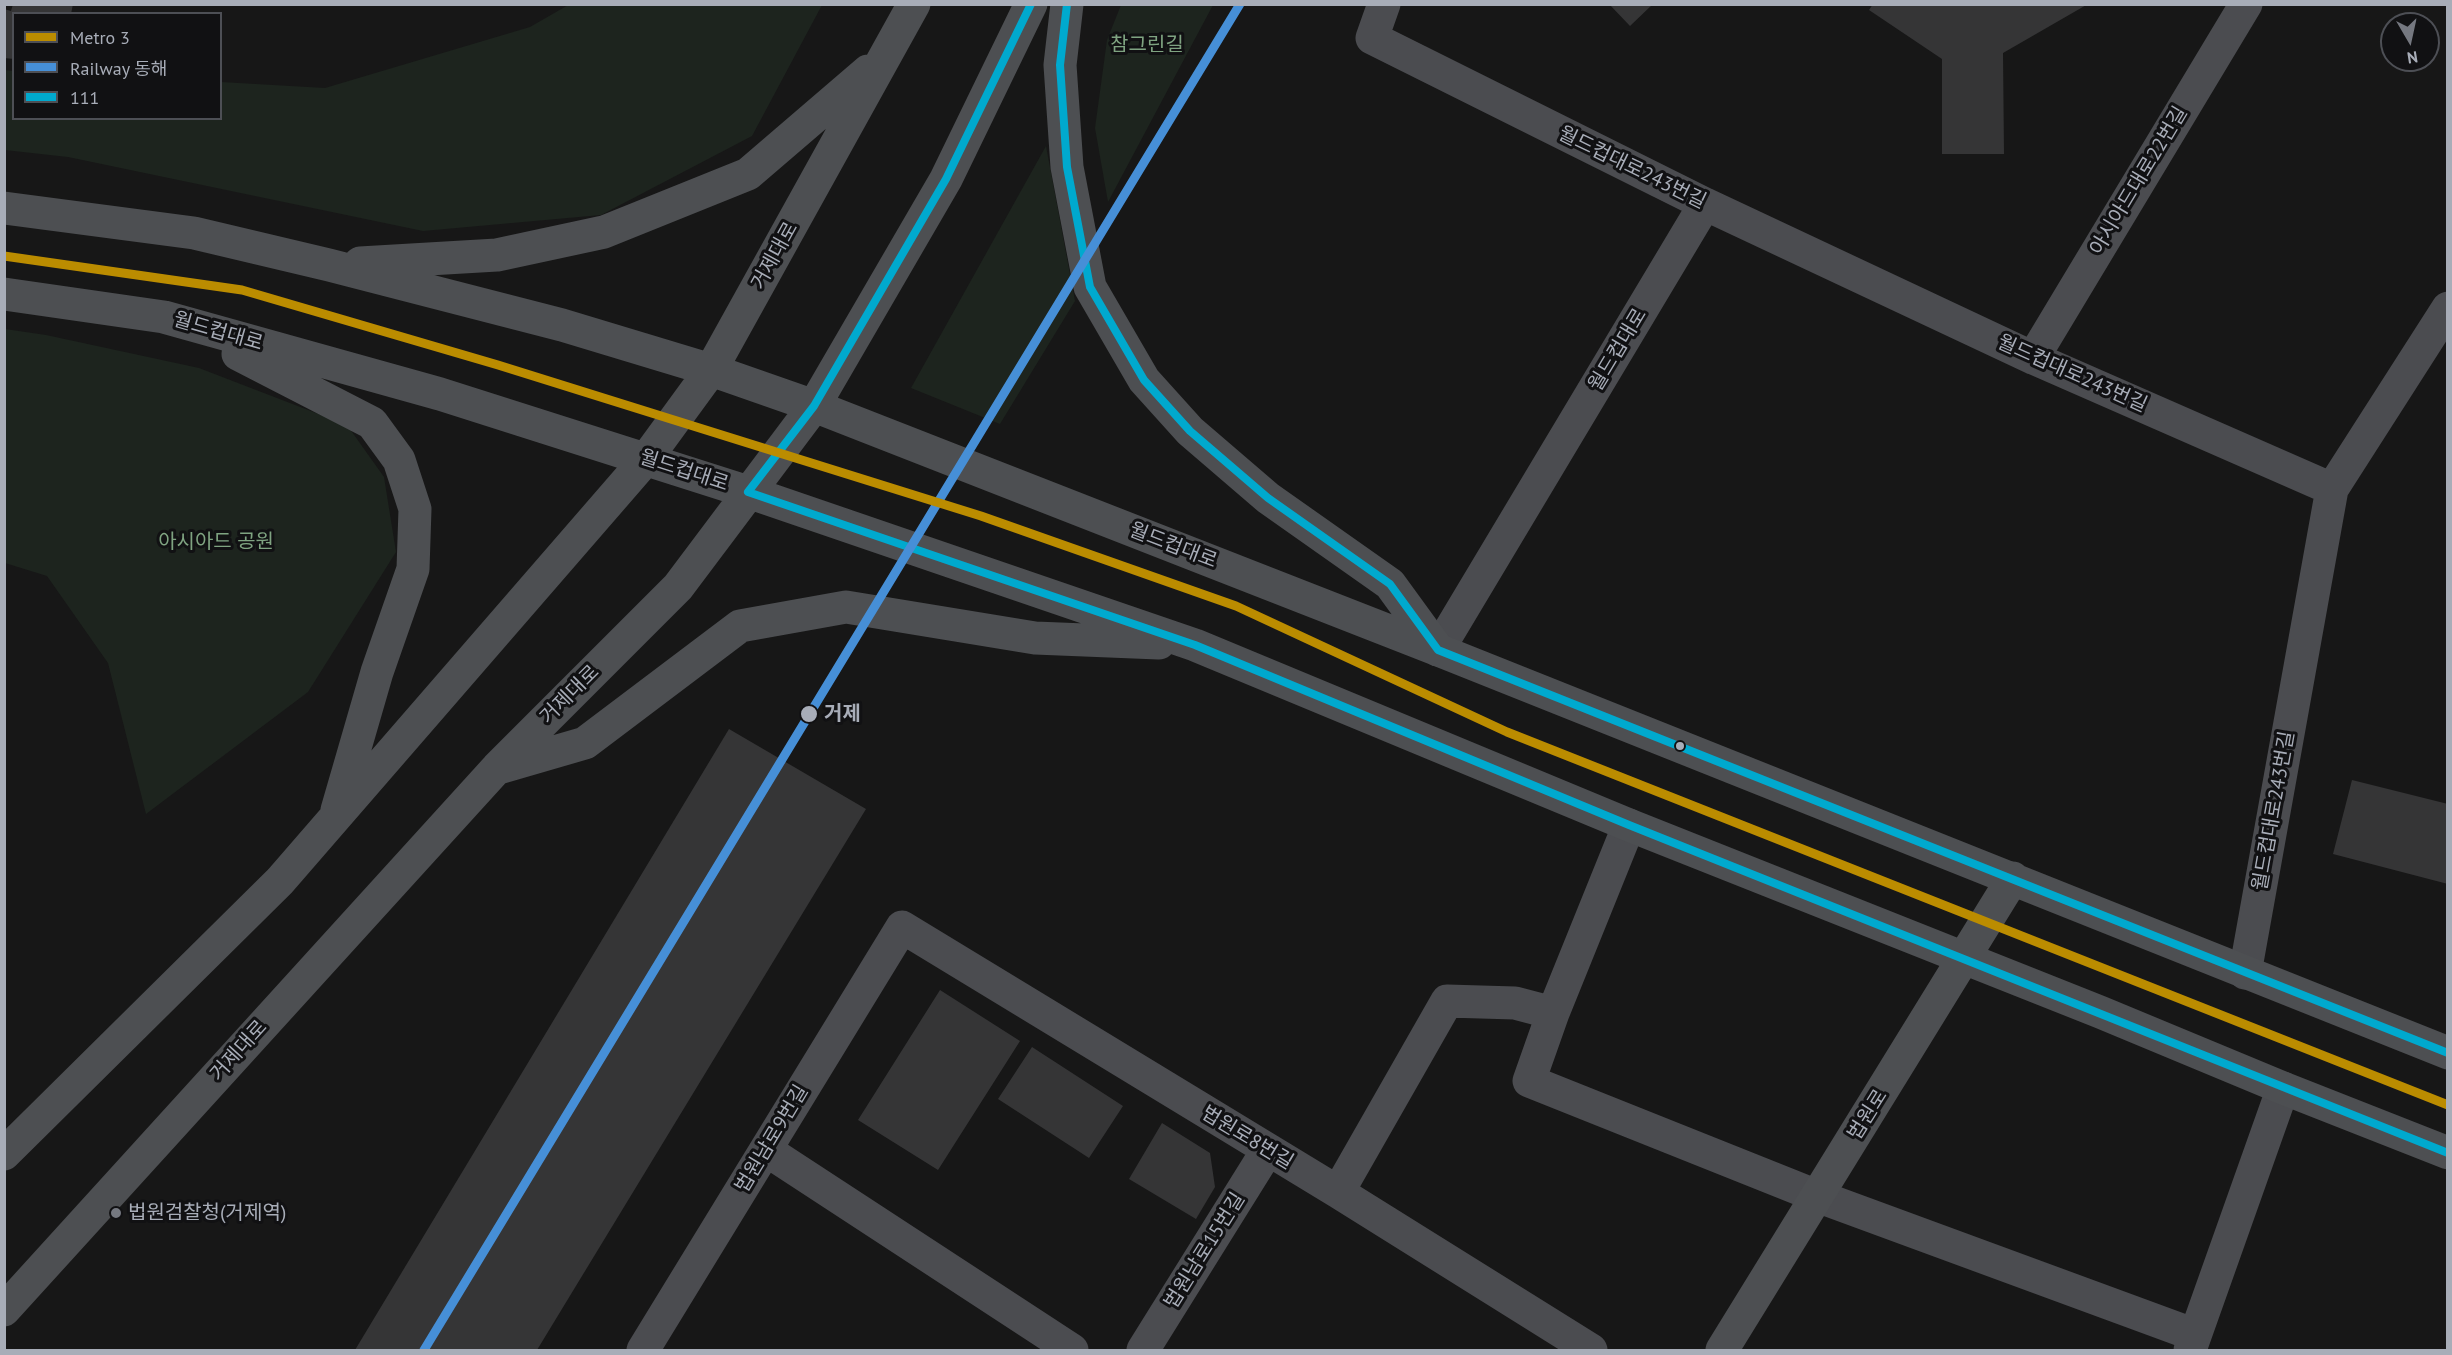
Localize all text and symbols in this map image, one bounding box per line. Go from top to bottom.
legend [12,12,222,120]
north arrow [2380,12,2440,72]
text: Metro 3 [70,26,130,49]
park label: 참그린길 [1110,33,1184,57]
text: N [2406,47,2419,69]
text: Railway 동해 [70,57,167,80]
text: 111 [70,86,99,109]
street label: 아시아드대로22번길 [2085,102,2193,260]
street label: 월드컵대로243번길 [1554,122,1710,214]
street label: 거제대로 [747,218,803,294]
street label: 월드컵대로 [1584,304,1652,396]
street label: 월드컵대로 [170,308,266,356]
street label: 월드컵대로243번길 [1993,330,2151,418]
street label: 월드컵대로 [637,445,731,497]
street label: 월드컵대로 [1126,518,1220,574]
park label: 아시아드 공원 [158,530,274,554]
street label: 거제대로 [535,660,605,730]
place label: 거제 [824,702,861,726]
marker: 거제 [799,704,819,724]
street label: 월드컵대로243번길 [2248,729,2300,893]
unlabelled marker [1674,740,1686,752]
street label: 거제대로 [205,1016,273,1086]
street label: 법원남로9번길 [730,1081,814,1197]
street label: 법원로 [1843,1085,1893,1145]
street label: 법원로8번길 [1197,1101,1297,1175]
street label: 법원남로15번길 [1160,1189,1250,1313]
place label: 법원검찰청(거제역) [128,1201,286,1225]
marker: 법원검찰청(거제역) [109,1206,123,1220]

